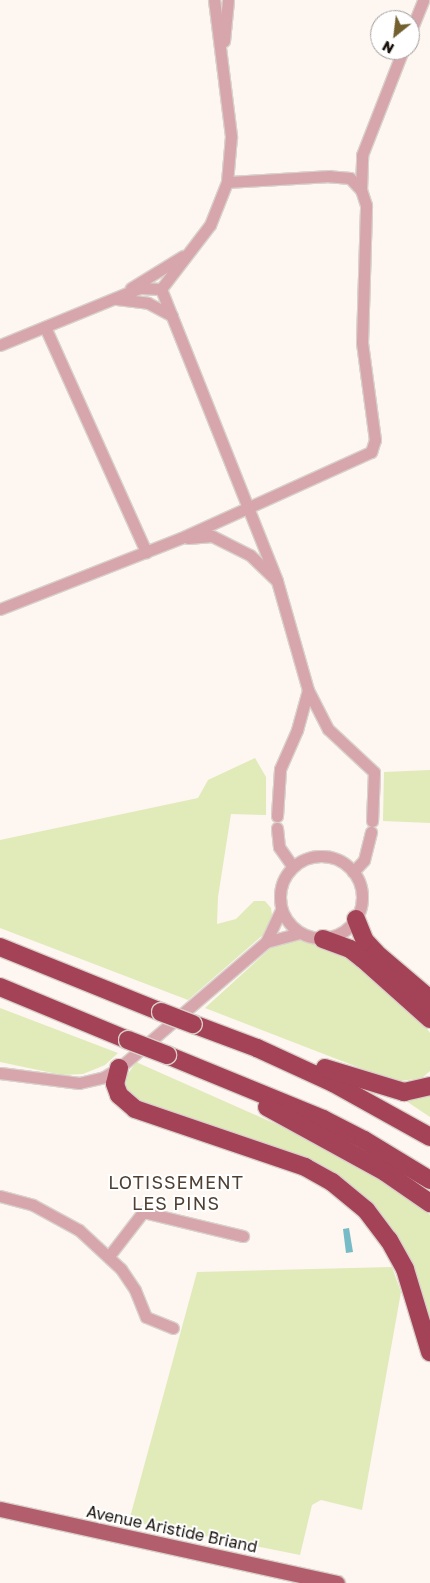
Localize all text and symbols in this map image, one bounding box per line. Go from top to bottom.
north arrow [370,10,420,60]
text: N [379,38,397,58]
district label: LOTISSEMENT LES PINS [107,1172,245,1214]
street label: Avenue Aristide Briand [85,1502,259,1556]

